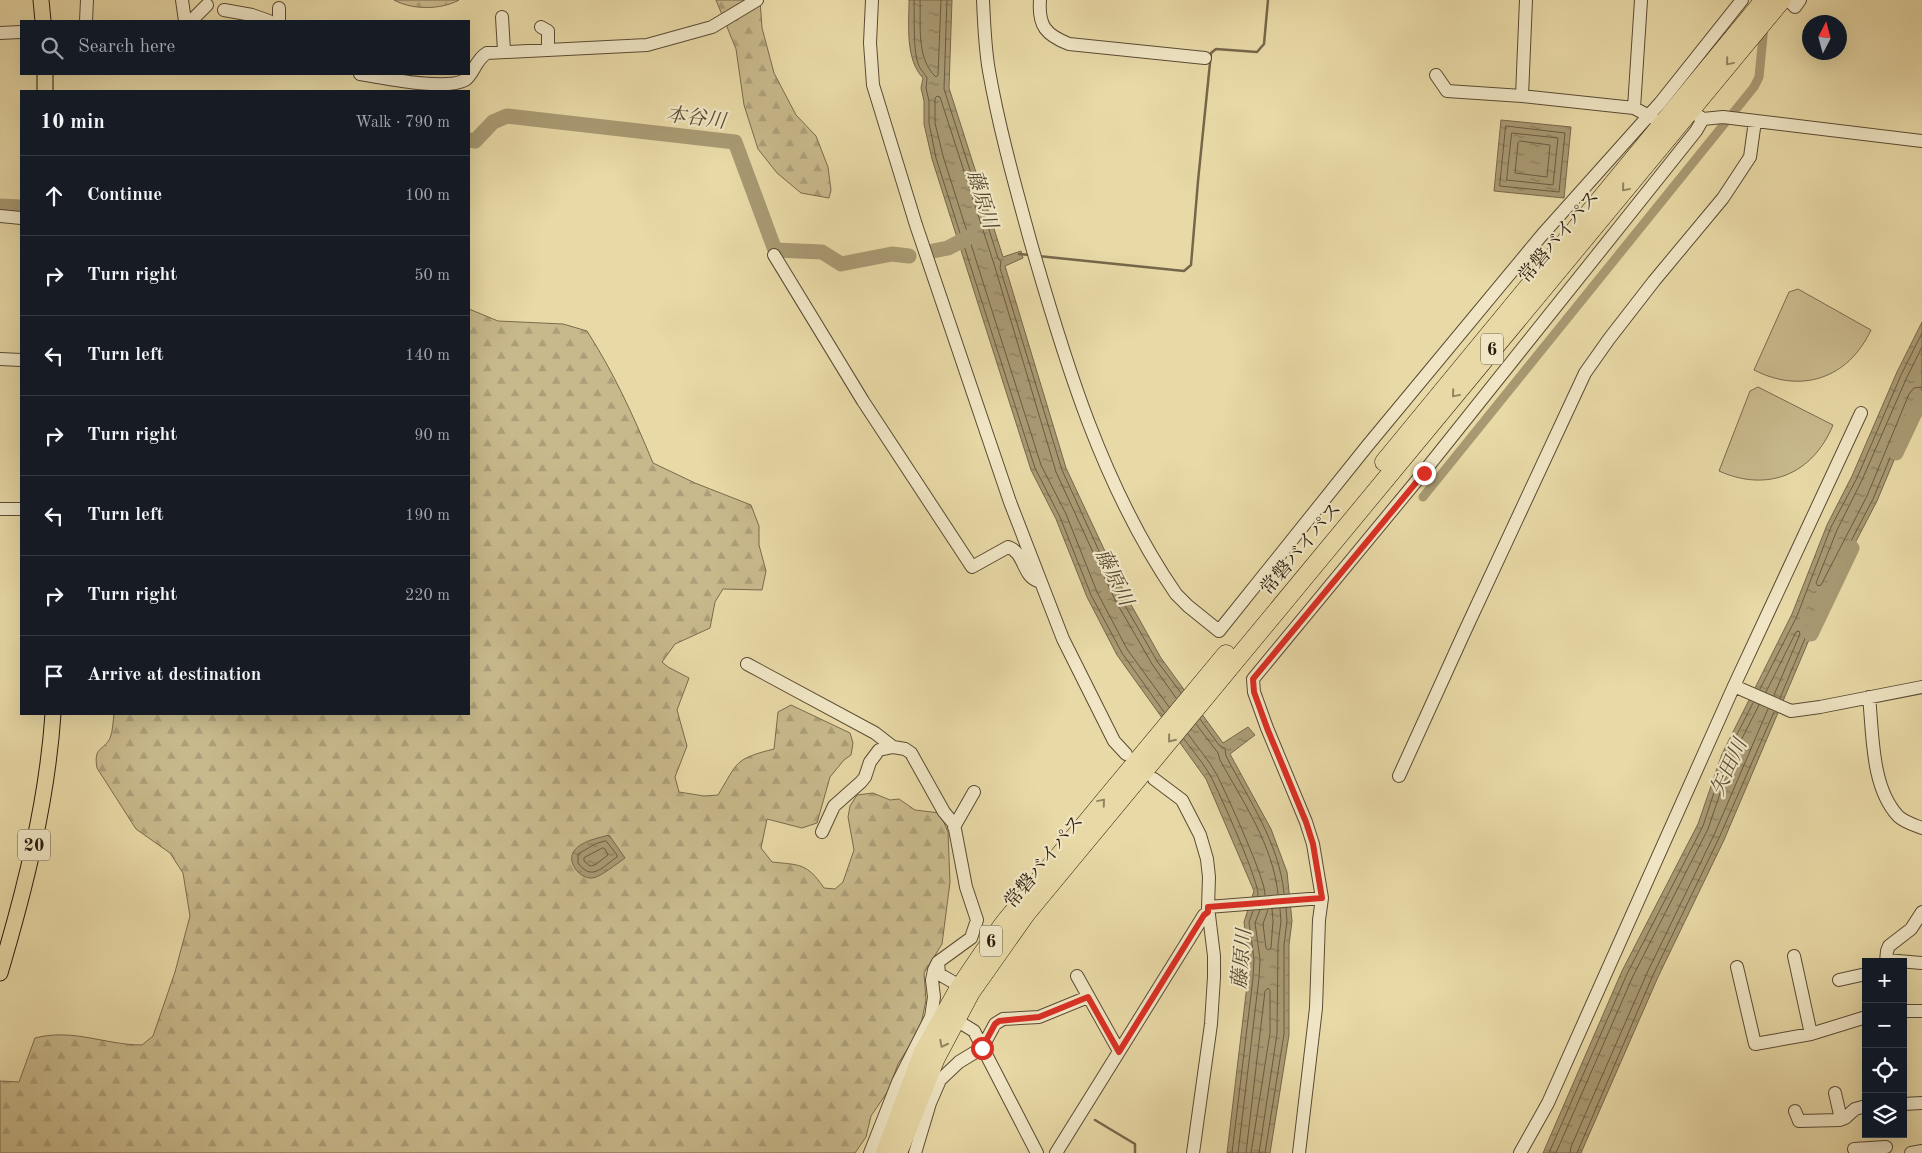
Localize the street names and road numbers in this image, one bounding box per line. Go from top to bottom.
street label: 常磐バイパス [1515,187,1604,287]
road number: 6 [1481,334,1503,364]
street label: 常磐バイパス [1257,499,1346,599]
street label: 常磐バイパス [1000,811,1088,913]
road number: 20 [18,830,50,860]
road number: 6 [980,926,1002,956]

